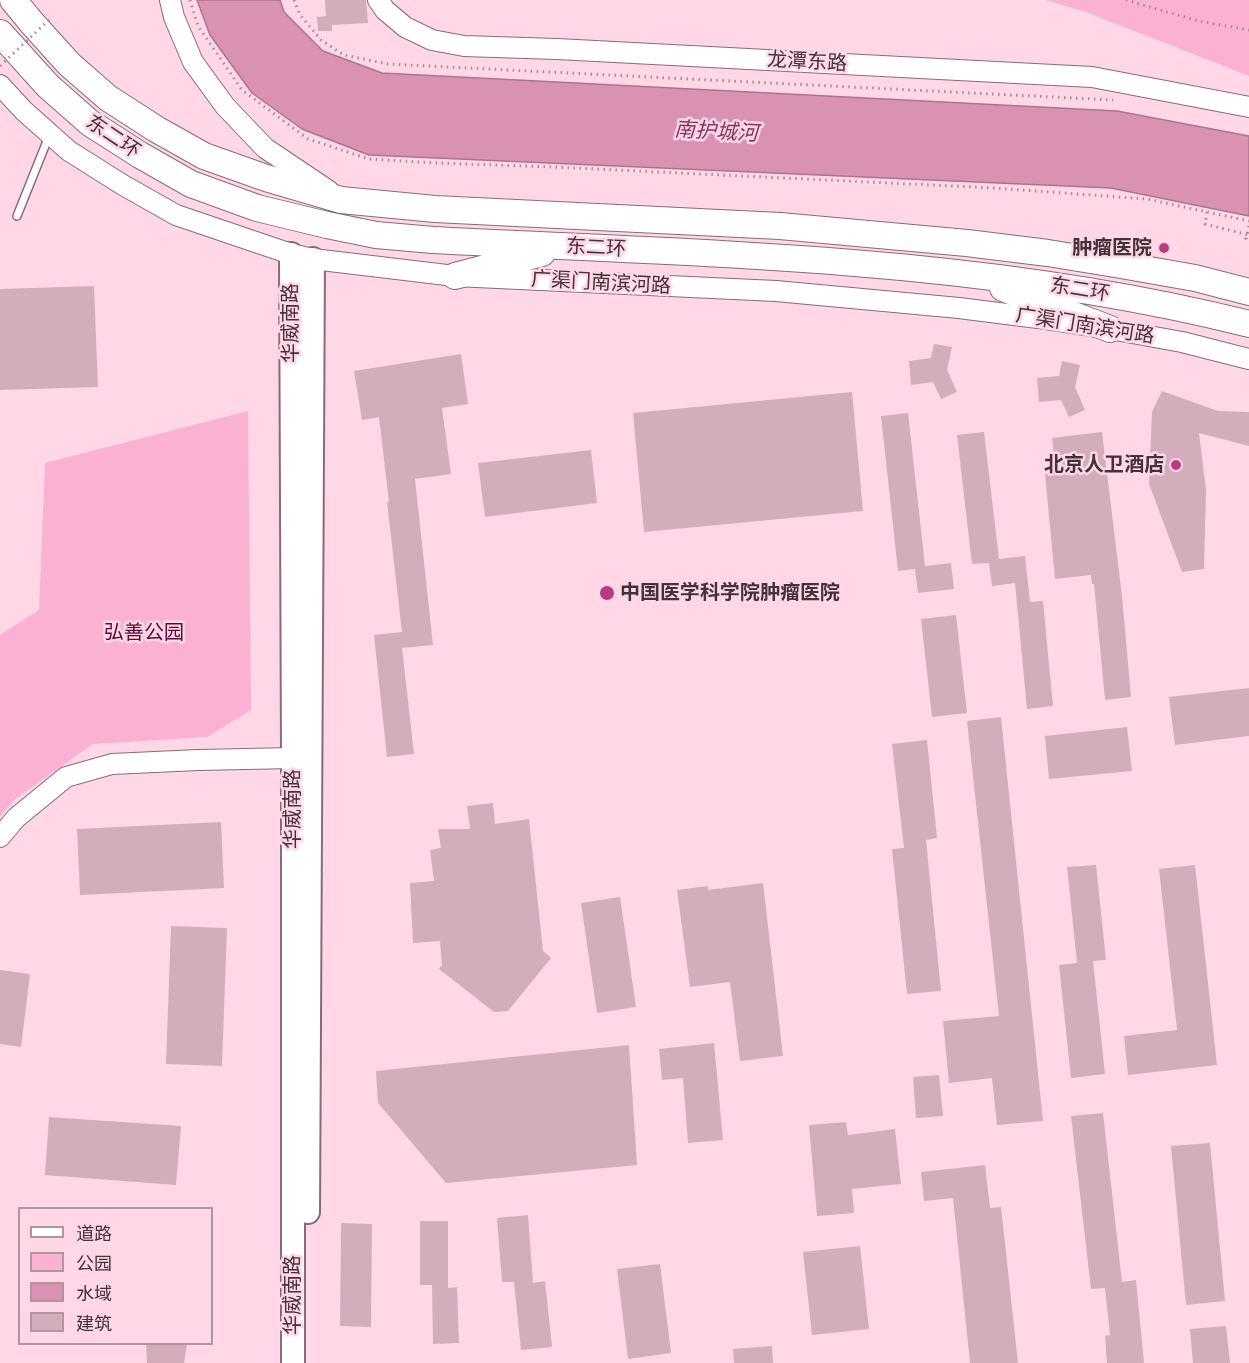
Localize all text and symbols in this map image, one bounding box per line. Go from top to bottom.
street label: 龙潭东路 [766,48,848,76]
street label: 东二环 [81,110,145,164]
water label: 南护城河 [673,117,759,147]
street label: 东二环 [565,234,627,262]
place label: 肿瘤医院 [1072,236,1152,260]
marker: 肿瘤医院 [1157,241,1171,255]
street label: 广渠门南滨河路 [530,267,672,299]
street label: 东二环 [1048,273,1112,307]
street label: 华威南路 [279,283,303,363]
street label: 广渠门南滨河路 [1014,303,1156,349]
place label: 北京人卫酒店 [1044,453,1164,477]
marker: 北京人卫酒店 [1169,458,1183,472]
place label: 中国医学科学院肿瘤医院 [620,581,840,605]
marker: 中国医学科学院肿瘤医院 [598,584,616,602]
park label: 弘善公园 [104,621,184,645]
street label: 华威南路 [281,769,305,849]
legend [18,1207,213,1345]
text: 道路 [76,1223,112,1245]
text: 公园 [76,1253,112,1275]
street label: 华威南路 [281,1255,305,1335]
text: 水域 [76,1283,112,1305]
text: 建筑 [76,1313,112,1335]

